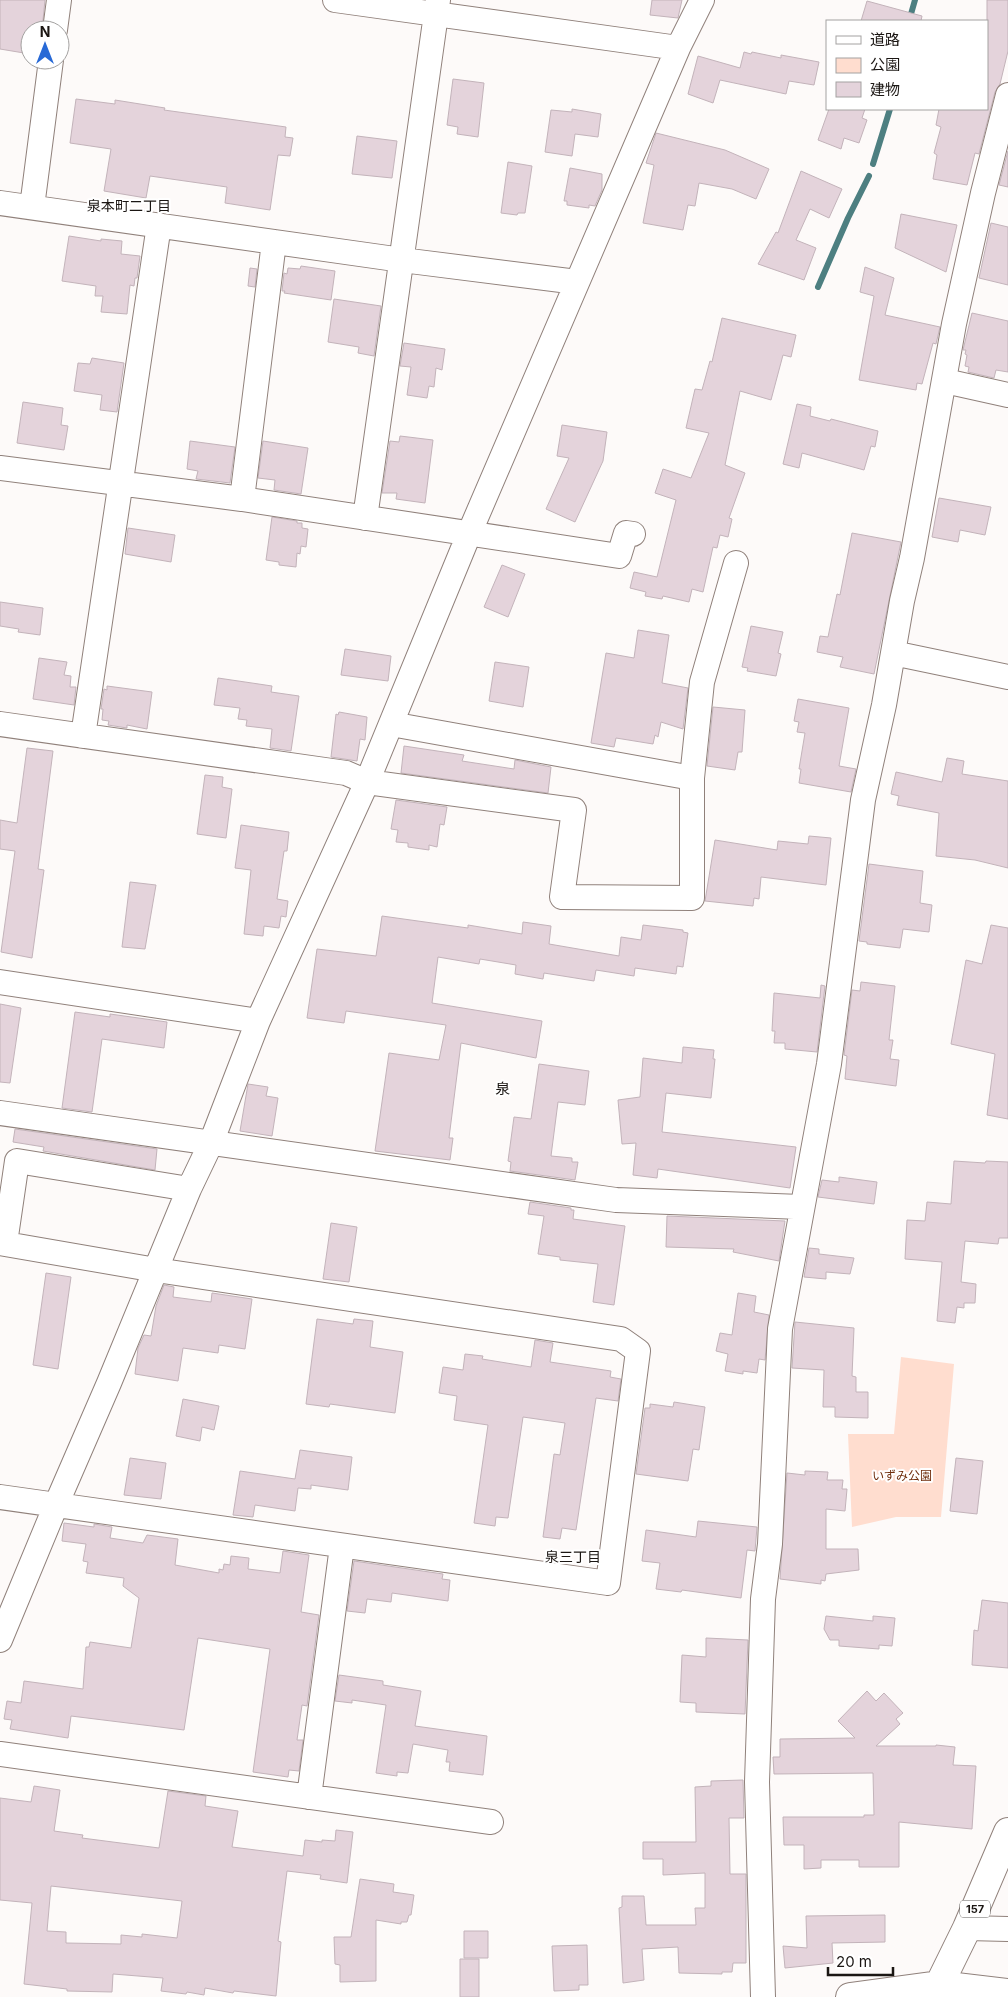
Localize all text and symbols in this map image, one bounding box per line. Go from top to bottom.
north arrow [20,20,70,70]
legend [826,20,988,110]
text: N [40,23,50,40]
text: 道路 [870,30,900,49]
text: 公園 [870,55,900,74]
text: 建物 [870,80,900,99]
district label: 泉本町二丁目 [87,197,171,214]
district label: 泉 [495,1079,511,1098]
park label: いずみ公園 [872,1468,932,1483]
district label: 泉三丁目 [545,1548,601,1565]
road number: 157 [960,1900,990,1918]
scale bar [828,1944,893,1976]
text: 20 m [836,1952,872,1971]

